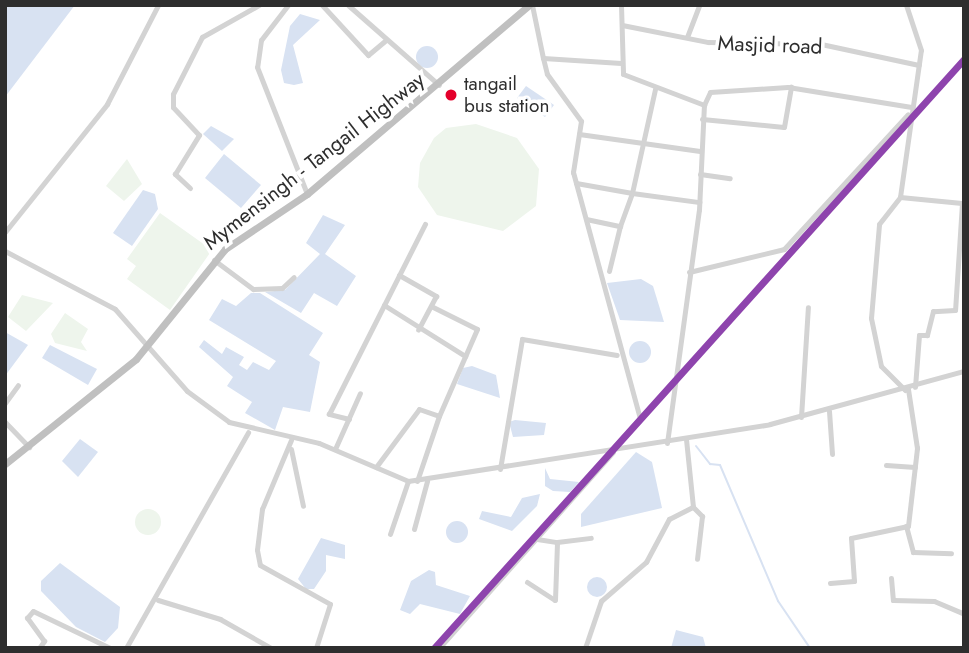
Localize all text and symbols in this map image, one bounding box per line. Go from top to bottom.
street label: Masjid road [717,31,823,59]
street label: Mymensingh - Tangail Highway [198,67,430,255]
place label: tangail bus station [464,73,549,117]
marker: tangail bus station [444,88,458,102]

